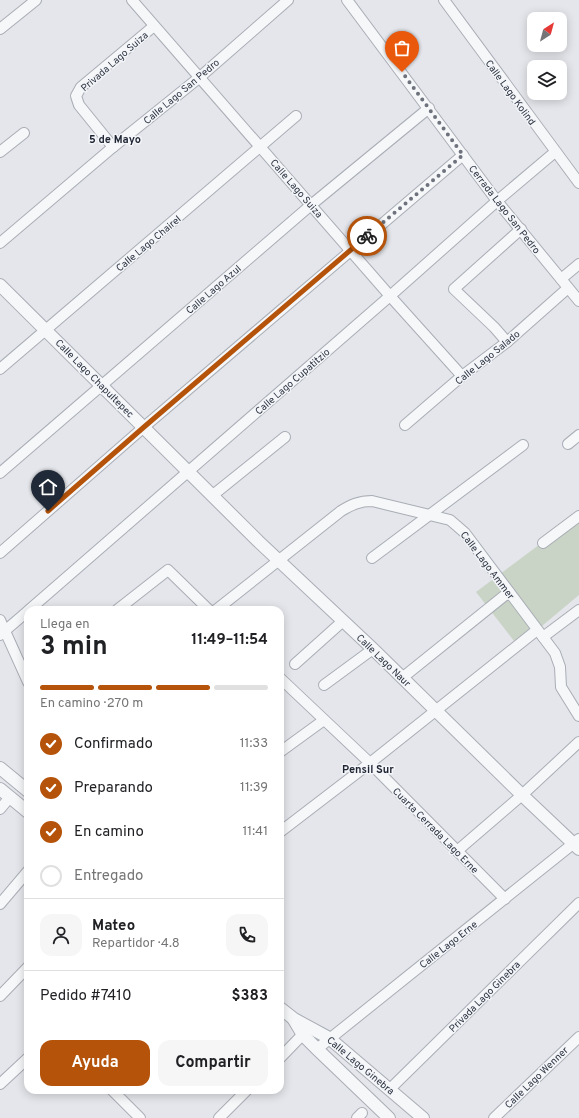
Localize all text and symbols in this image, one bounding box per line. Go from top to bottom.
north arrow [527,12,567,52]
map controls [527,12,567,100]
street label: Privada Lago Suiza [79,29,151,95]
pin [385,31,419,72]
icon: bag [391,37,413,59]
street label: Calle Lago San Pedro [141,56,223,128]
street label: Calle Lago Kolind [482,58,538,128]
button: layers [527,60,567,100]
district label: 5 de Mayo [89,133,141,147]
street label: Calle Lago Suiza [267,157,325,221]
street label: Cerrada Lago San Pedro [465,163,543,257]
street label: Calle Lago Chairel [114,213,184,275]
courier [347,216,387,256]
icon: bike [356,225,378,247]
street label: Calle Lago Azul [184,263,244,318]
street label: Calle Lago Salado [453,328,523,388]
street label: Calle Lago Chapultepec [52,337,136,421]
street label: Calle Lago Cupatitzio [253,346,334,418]
pin [31,470,65,511]
icon: home [37,476,59,498]
street label: Calle Lago Ammer [457,529,517,603]
text: Llega en [40,617,90,633]
text: 3 min [40,631,108,664]
text: 11:49–11:54 [191,631,268,650]
street label: Calle Lago Naur [353,632,413,690]
text: En camino · 270 m [40,696,143,712]
icon: check [40,733,62,755]
text: Confirmado [74,735,153,754]
text: 11:33 [240,736,268,752]
district label: Pensil Sur [342,763,394,777]
icon: check [40,777,62,799]
text: Preparando [74,779,153,798]
text: 11:39 [240,780,268,796]
street label: Cuarta Cerrada Lago Erne [389,785,481,877]
icon: check [40,821,62,843]
text: En camino [74,823,144,842]
text: 11:41 [242,824,268,840]
text: Entregado [74,867,143,886]
button: person [40,914,82,956]
button: phone [226,914,268,956]
text: Mateo [92,917,135,936]
street label: Calle Lago Erne [417,918,481,972]
text: Repartidor · 4.8 [92,936,180,952]
street label: Privada Lago Ginebra [447,959,524,1036]
text: Pedido #7410 [40,987,132,1006]
text: $383 [232,987,268,1006]
street label: Calle Lago Ginebra [324,1034,397,1098]
button: Ayuda [40,1040,150,1086]
button: Compartir [158,1040,268,1086]
street label: Calle Lago Wenner [502,1044,572,1112]

